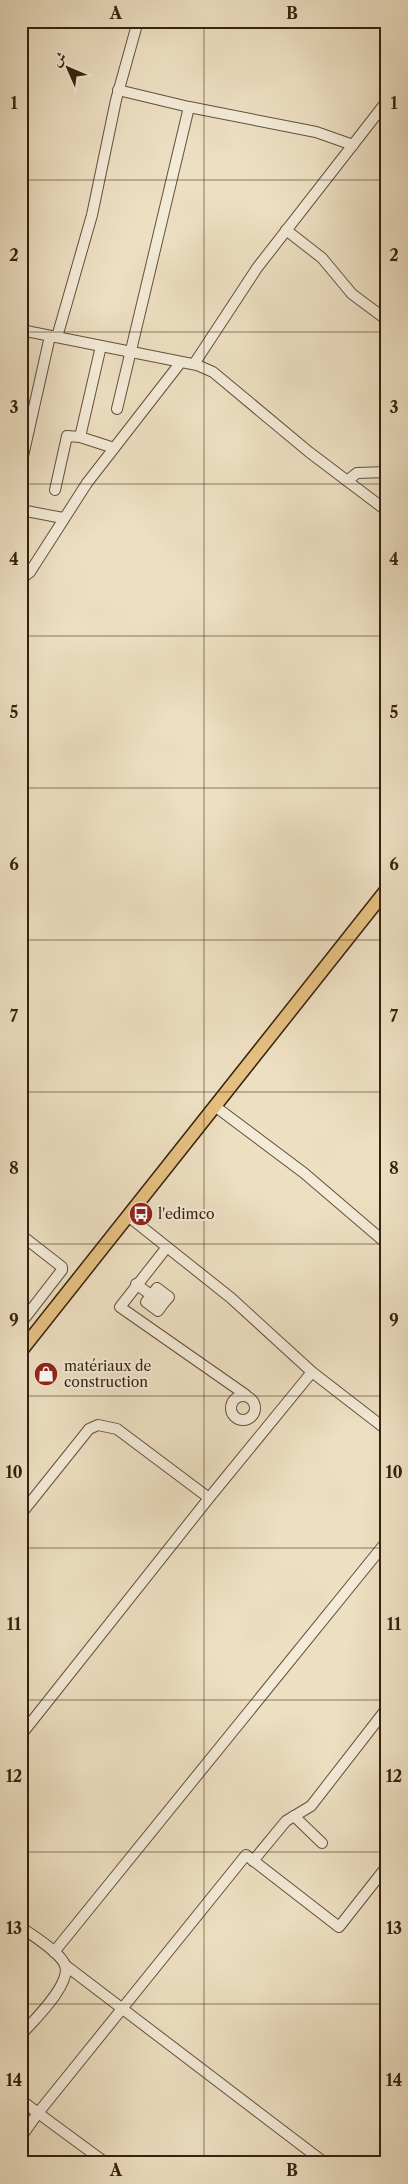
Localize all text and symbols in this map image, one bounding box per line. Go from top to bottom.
text: A [109,3,123,23]
text: B [286,3,298,23]
north arrow [42,42,92,92]
text: ش [48,47,70,70]
text: 1 [10,93,18,113]
text: 1 [390,93,398,113]
text: 2 [9,245,19,265]
text: 2 [389,245,399,265]
text: 3 [9,397,19,417]
text: 3 [389,397,399,417]
text: 4 [9,549,19,569]
text: 4 [389,549,399,569]
text: 5 [10,702,19,722]
text: 5 [390,702,399,722]
text: 6 [9,854,19,874]
text: 6 [389,854,399,874]
text: 7 [10,1006,19,1026]
text: 7 [390,1006,399,1026]
text: 8 [9,1158,19,1178]
text: 8 [389,1158,399,1178]
bus stop icon: l'edimco [128,1201,154,1227]
place label: l'edimco [158,1205,215,1223]
text: 9 [9,1310,19,1330]
text: 9 [389,1310,399,1330]
place label: matériaux de construction [64,1357,152,1391]
shop icon: matériaux de construction [33,1361,59,1387]
text: 10 [5,1462,23,1482]
text: 10 [385,1462,403,1482]
text: 11 [7,1614,22,1634]
text: 11 [387,1614,402,1634]
text: 12 [6,1766,22,1786]
text: 12 [386,1766,402,1786]
text: 13 [6,1918,22,1938]
text: 13 [386,1918,402,1938]
text: 14 [6,2070,22,2090]
text: 14 [386,2070,402,2090]
text: A [109,2160,123,2180]
text: B [286,2160,298,2180]

